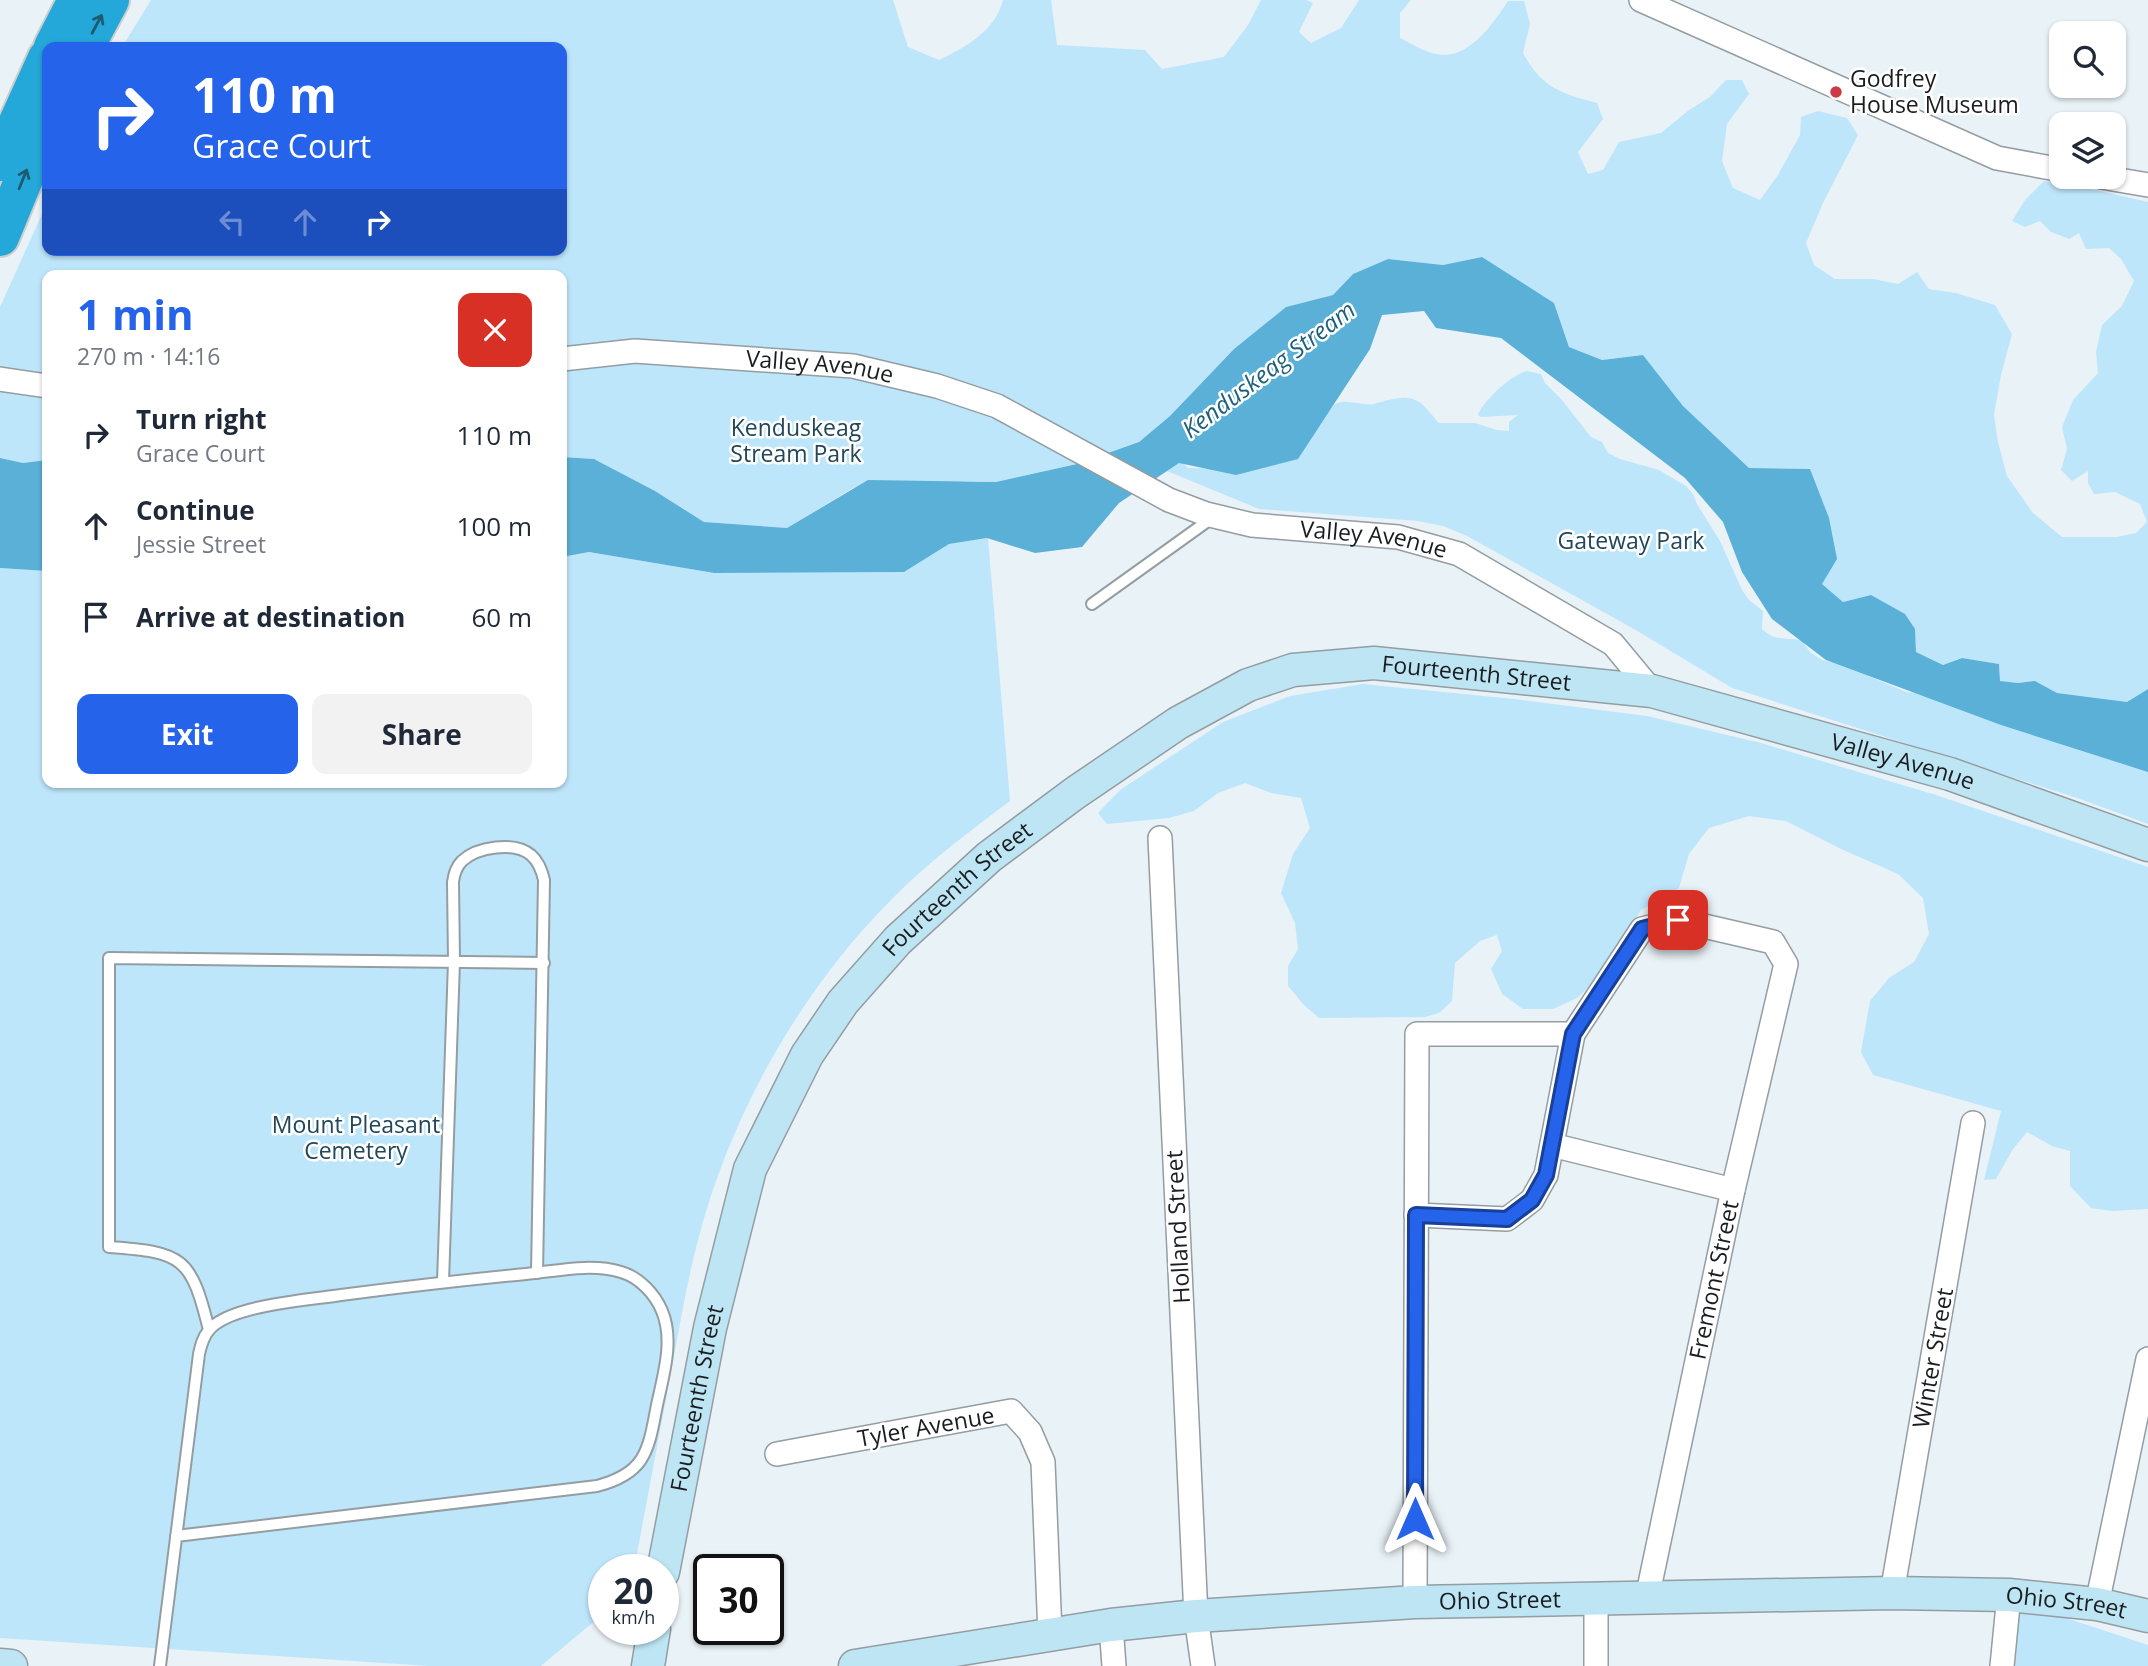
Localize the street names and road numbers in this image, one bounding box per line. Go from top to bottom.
street label: Valley Avenue [745,342,897,390]
street label: Valley Avenue [1299,512,1451,565]
street label: Fourteenth Street [1380,647,1573,698]
street label: Valley Avenue [1827,725,1980,797]
street label: Fourteenth Street [874,814,1038,963]
street label: Holland Street [1157,1150,1197,1305]
street label: Fremont Street [1681,1197,1745,1362]
street label: Winter Street [1904,1285,1960,1430]
street label: Fourteenth Street [662,1301,730,1494]
street label: Tyler Avenue [855,1398,997,1454]
street label: Ohio Street [2004,1578,2130,1626]
street label: Ohio Street [1439,1582,1561,1617]

